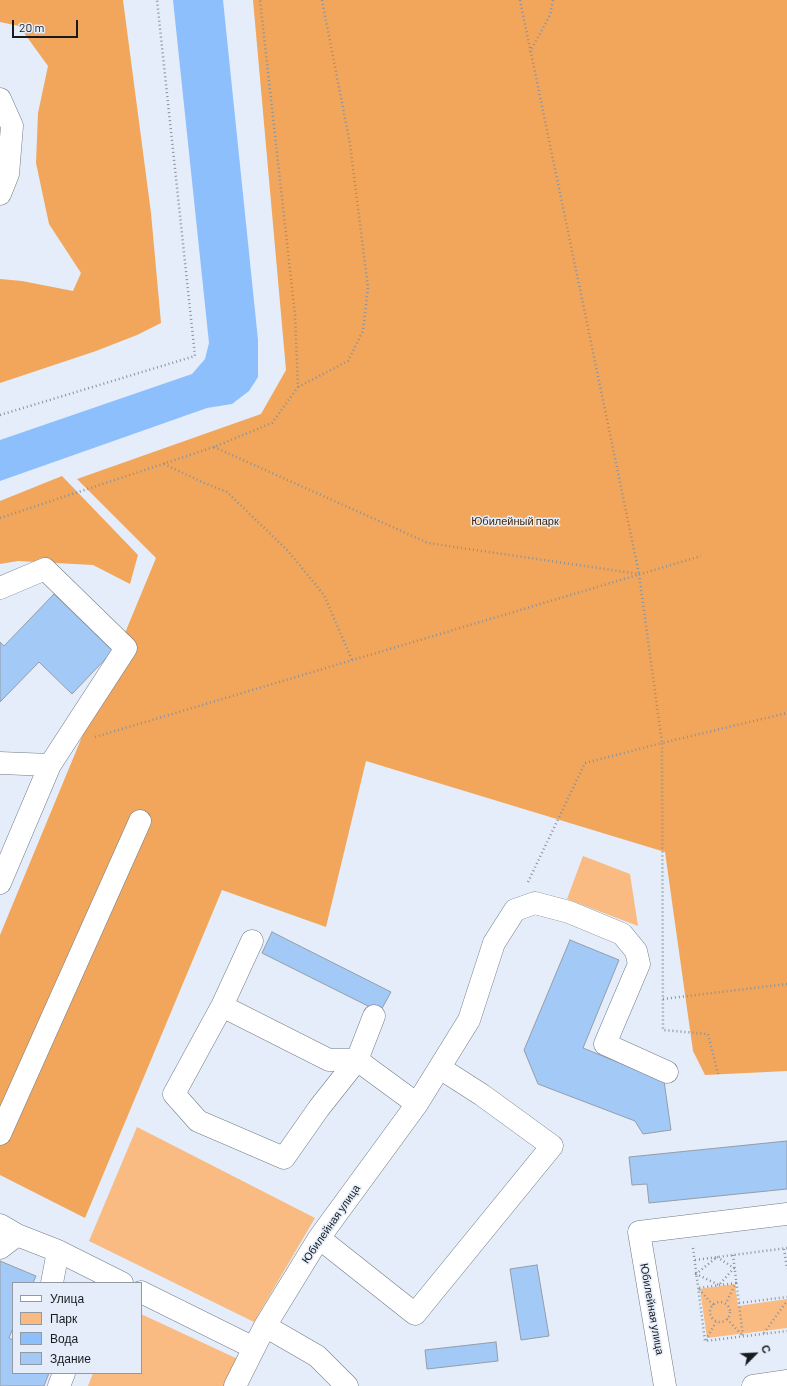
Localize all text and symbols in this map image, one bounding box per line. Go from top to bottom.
scale bar [14,12,80,38]
text: 20 m [19,20,45,34]
park label: Юбилейный парк [471,514,559,528]
street label: Юбилейная улица [299,1182,363,1266]
street label: Юбилейная улица [637,1262,667,1356]
legend [12,1282,142,1374]
text: Улица [50,1291,84,1305]
text: Парк [50,1311,77,1325]
text: Вода [50,1331,78,1345]
north arrow [735,1334,775,1374]
text: С [759,1343,774,1355]
text: Здание [50,1351,91,1365]

